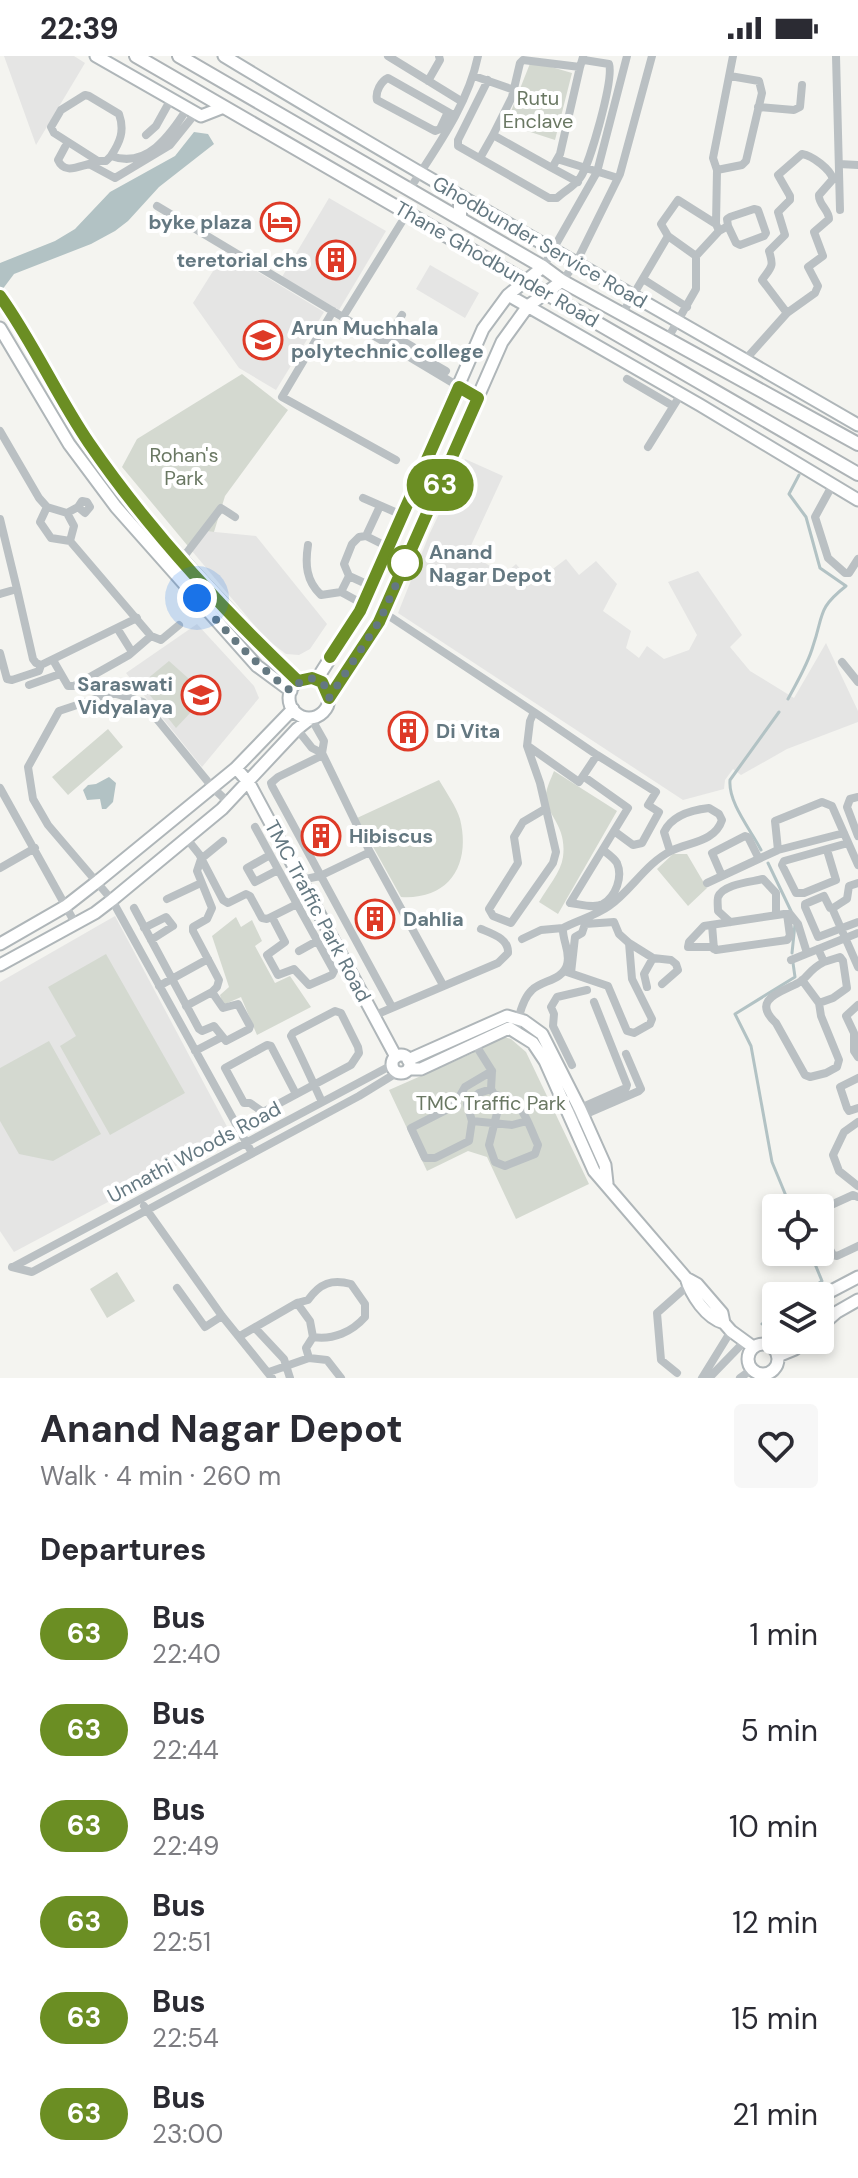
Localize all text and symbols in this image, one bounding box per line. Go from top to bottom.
text: 22:39 [40,9,119,48]
park label: Rutu Enclave [503,85,573,134]
street label: Ghodbunder Service Road [428,170,652,314]
street label: Thane Ghodbunder Road [390,195,604,333]
hotel icon: byke plaza [259,201,301,243]
place label: byke plaza [149,209,252,235]
building icon: teretorial chs [315,239,357,281]
place label: teretorial chs [176,247,308,273]
place label: Arun Muchhala polytechnic college [291,315,484,364]
school or university icon: Arun Muchhala polytechnic college [242,319,284,361]
park label: Rohan's Park [149,442,219,491]
line badge: 63 [404,459,476,511]
text: 63 [423,466,457,503]
place label: Anand Nagar Depot [429,539,552,588]
marker: Anand Nagar Depot [388,546,422,580]
your location [177,578,217,618]
place label: Saraswati Vidyalaya [77,671,173,720]
school or university icon: Saraswati Vidyalaya [180,674,222,716]
building icon: Di Vita [387,710,429,752]
place label: Di Vita [436,718,500,744]
building icon: Hibiscus [300,815,342,857]
street label: TMC Traffic Park Road [259,816,377,1006]
place label: Hibiscus [349,823,433,849]
building icon: Dahlia [354,898,396,940]
place label: Dahlia [403,906,464,932]
park label: TMC Traffic Park [416,1090,566,1116]
street label: Unnathi Woods Road [103,1095,285,1209]
map controls [762,1194,834,1354]
button: locate [762,1194,834,1266]
button: layers [762,1282,834,1354]
text: Anand Nagar Depot [40,1404,403,1454]
button: heart [734,1404,818,1488]
text: Walk · 4 min · 260 m [40,1459,281,1493]
text: Departures [40,1530,206,1569]
text: Bus [152,1598,206,1637]
text: 63 [67,1615,101,1652]
text: 1 min [750,1615,818,1654]
text: 22:40 [152,1637,221,1671]
text: Bus [152,1694,206,1733]
text: 63 [67,1711,101,1748]
text: 5 min [741,1711,818,1750]
text: 22:44 [152,1733,219,1767]
text: Bus [152,1790,206,1829]
text: 63 [67,1807,101,1844]
text: 10 min [729,1807,818,1846]
text: 22:49 [152,1829,219,1863]
text: Bus [152,1886,206,1925]
text: 63 [67,1903,101,1940]
text: 12 min [732,1903,818,1942]
text: 22:51 [152,1925,211,1959]
text: Bus [152,1982,206,2021]
text: 63 [67,1999,101,2036]
text: 15 min [731,1999,818,2038]
text: 22:54 [152,2021,219,2055]
text: Bus [152,2078,206,2117]
text: 63 [67,2095,101,2132]
text: 21 min [732,2095,818,2134]
text: 23:00 [152,2117,223,2151]

